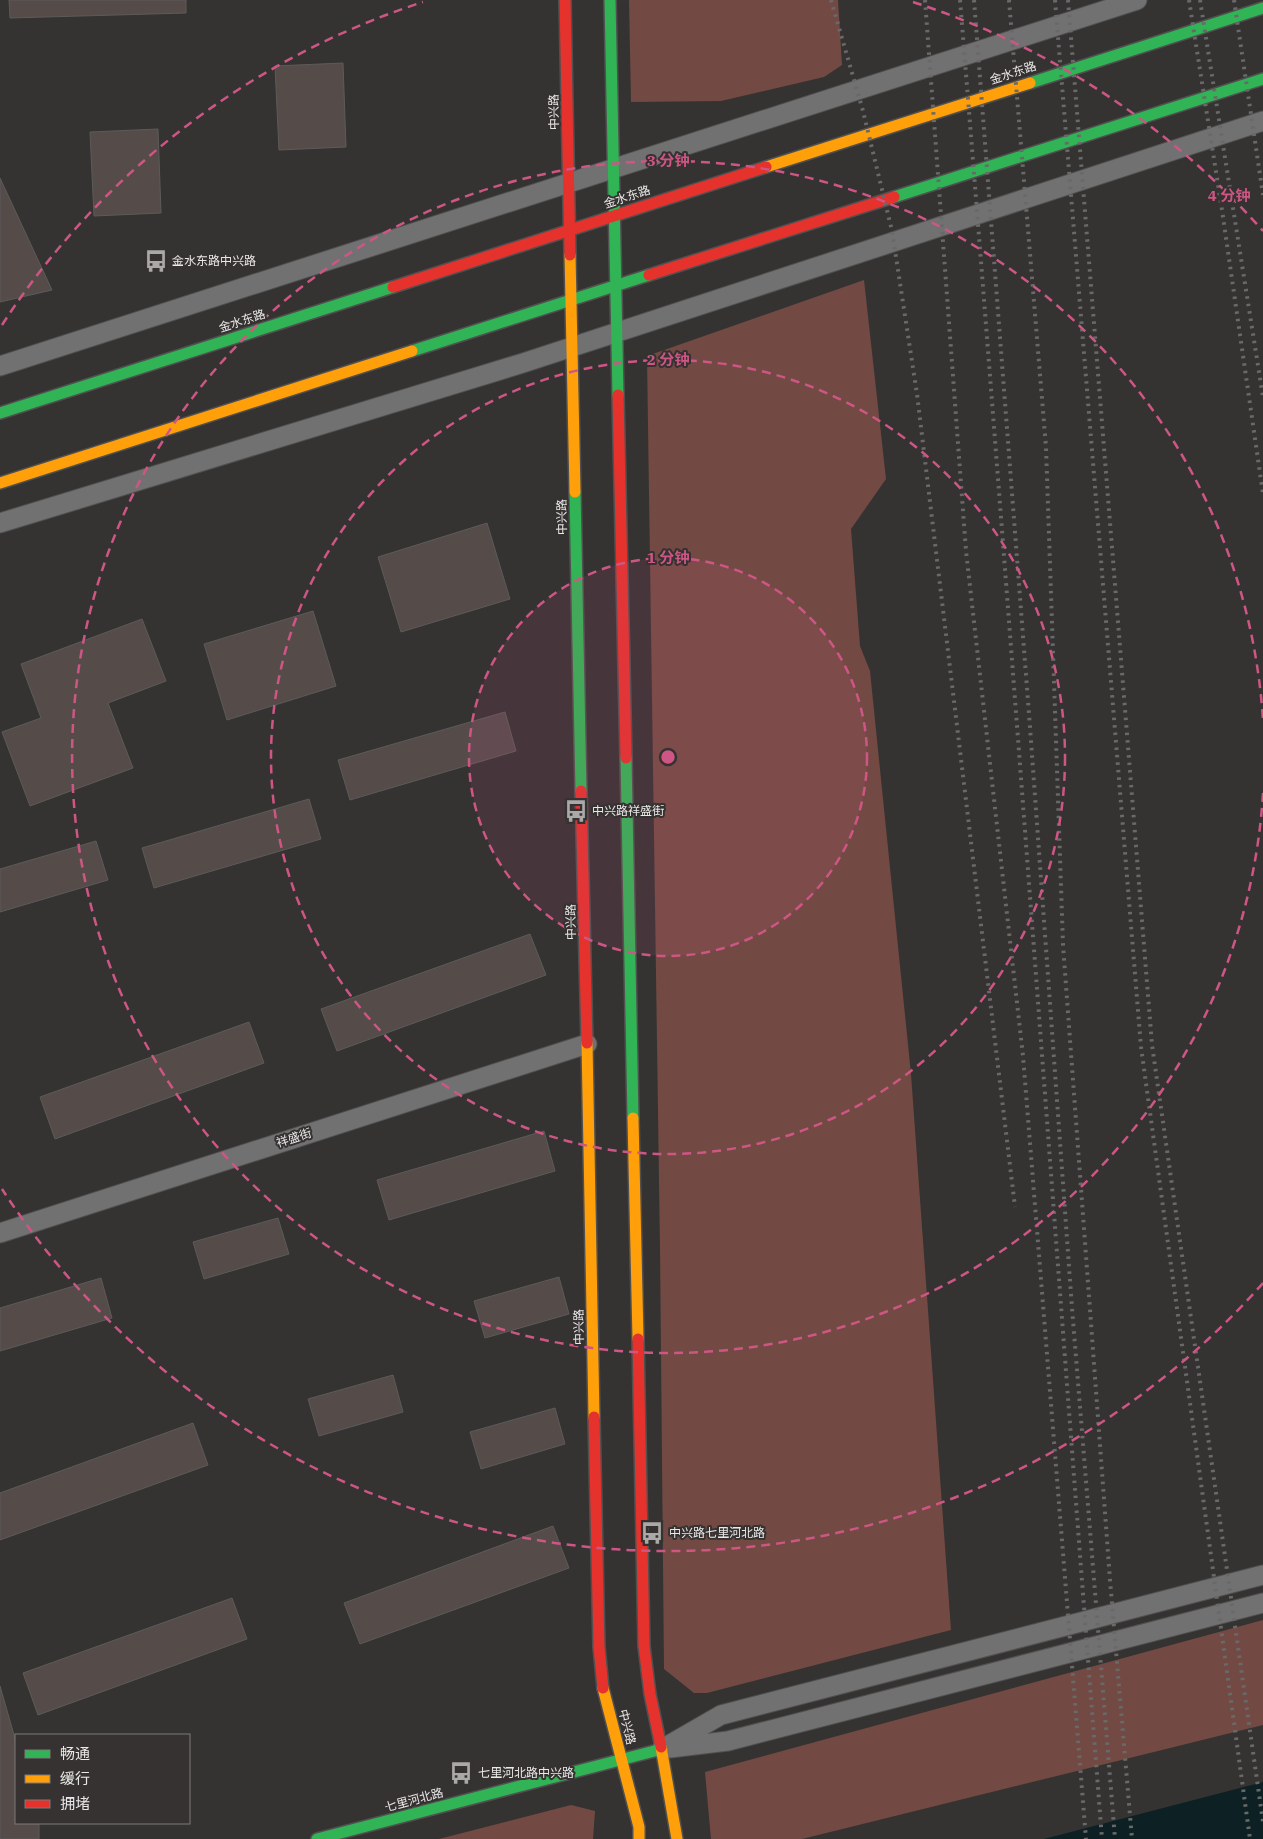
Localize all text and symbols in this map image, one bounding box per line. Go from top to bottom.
street label: 金水东路 [988,58,1038,87]
street label: 中兴路 [546,94,561,130]
text: 3 分钟 [647,151,689,170]
street label: 金水东路 [602,182,652,211]
text: 4 分钟 [1208,186,1250,205]
bus stop icon: 金水东路中兴路 [143,248,169,274]
place label: 金水东路中兴路 [172,253,256,268]
street label: 金水东路 [217,306,267,335]
text: 2 分钟 [647,350,689,369]
street label: 中兴路 [554,499,569,535]
text: 1 分钟 [647,548,689,567]
centre of rings [659,748,677,766]
bus stop icon: 中兴路祥盛街 [563,798,589,824]
place label: 中兴路祥盛街 [592,803,664,818]
street label: 中兴路 [563,904,578,940]
street label: 祥盛街 [274,1125,313,1150]
street label: 中兴路 [571,1309,586,1345]
bus stop icon: 中兴路七里河北路 [639,1520,665,1546]
place label: 中兴路七里河北路 [669,1525,765,1540]
street label: 中兴路 [616,1708,639,1746]
legend [15,1734,190,1824]
text: 畅通 [60,1744,90,1763]
bus stop icon: 七里河北路中兴路 [448,1760,474,1786]
place label: 七里河北路中兴路 [478,1765,574,1780]
text: 缓行 [60,1769,90,1788]
street label: 七里河北路 [383,1785,445,1815]
text: 拥堵 [60,1794,90,1813]

